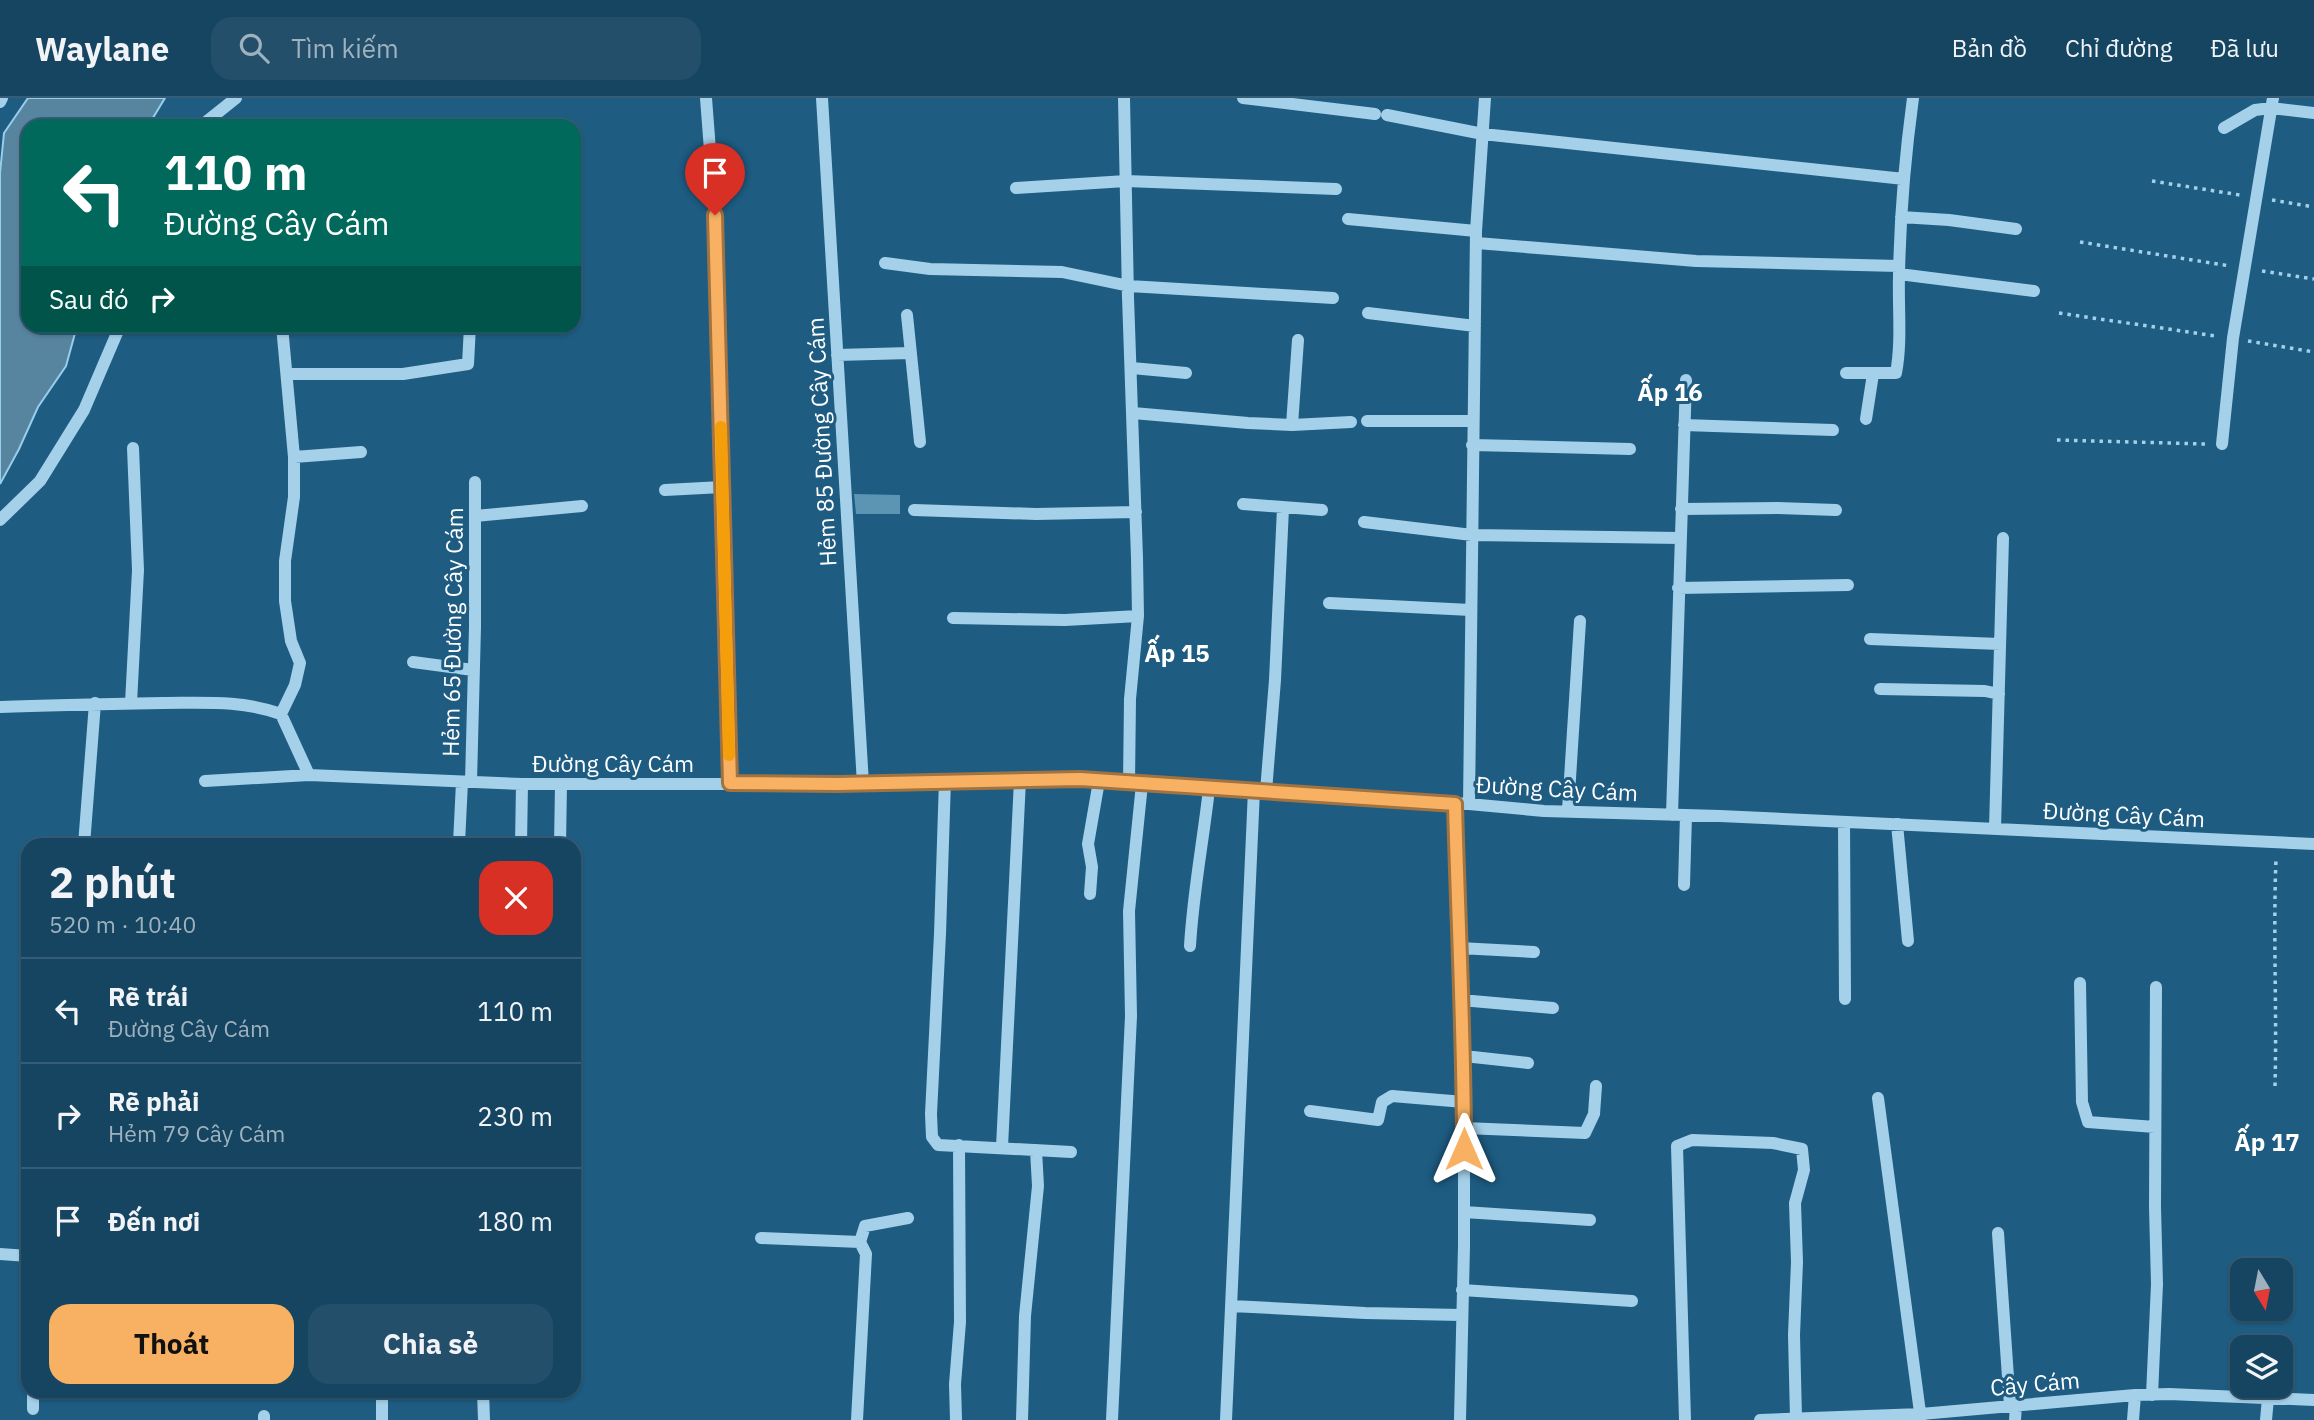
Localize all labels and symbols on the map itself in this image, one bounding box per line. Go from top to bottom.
pin [685,143,745,215]
street label: Hẻm 85 Đường Cây Cám [799,317,843,567]
district label: Ấp 16 [1637,373,1703,408]
street label: Hẻm 65 Đường Cây Cám [435,507,469,757]
district label: Ấp 15 [1144,634,1210,669]
street label: Đường Cây Cám [532,748,694,778]
street label: Đường Cây Cám [1475,769,1639,807]
street label: Đường Cây Cám [2042,795,2206,833]
position arrow [1427,1112,1501,1186]
district label: Ấp 17 [2234,1123,2300,1158]
north arrow [2230,1258,2292,1321]
street label: Cây Cám [1989,1364,2081,1402]

